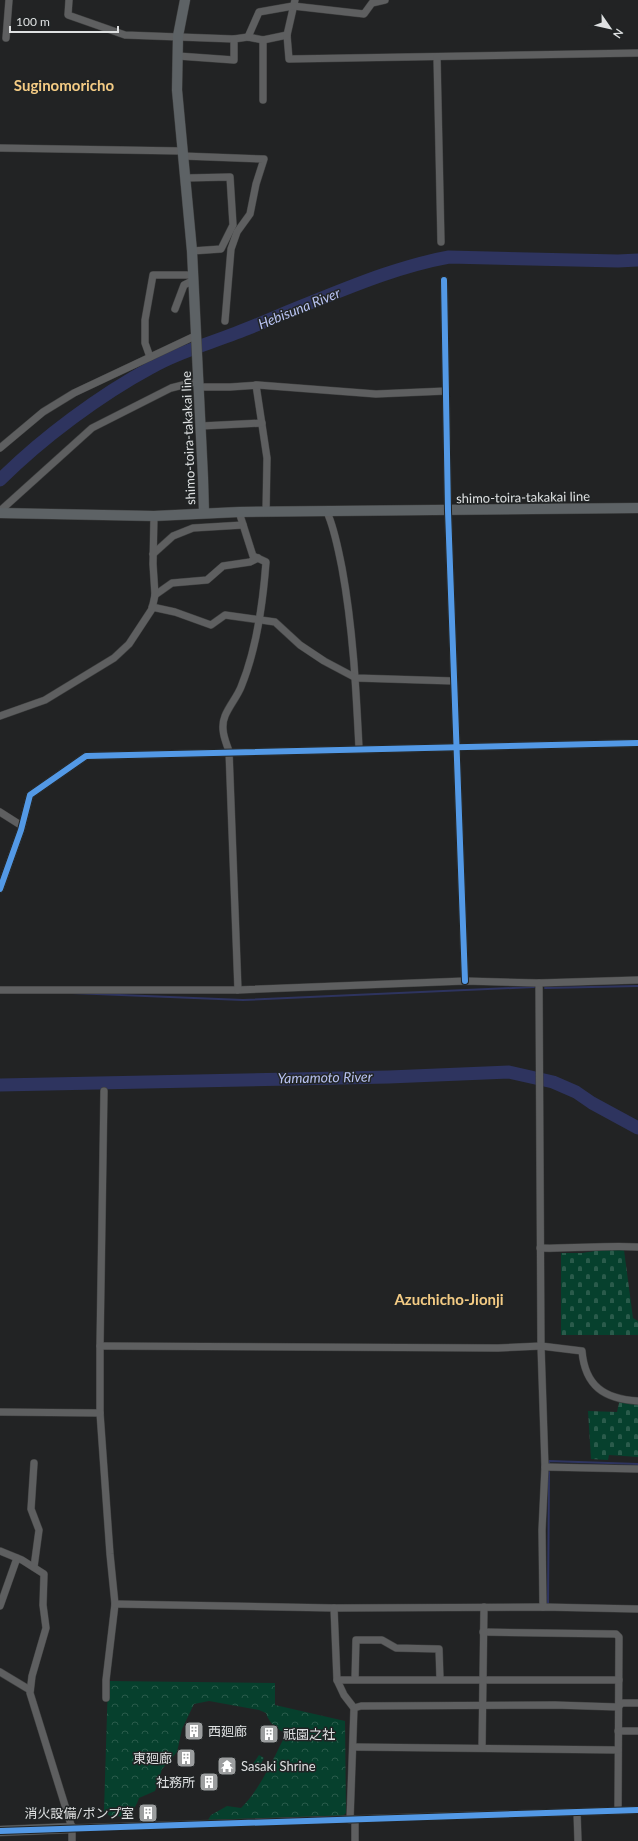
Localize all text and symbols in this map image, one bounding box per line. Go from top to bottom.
scale bar [10,8,118,34]
north arrow [590,8,630,48]
text: 100 m [16,14,50,29]
text: N [611,27,626,41]
district label: Suginomoricho [14,76,115,94]
water label: Hebisuna River [255,284,343,332]
street label: shimo-toira-takakai line [178,371,198,505]
street label: shimo-toira-takakai line [456,488,590,506]
water label: Yamamoto River [277,1068,373,1086]
district label: Azuchicho-Jionji [393,1290,504,1308]
building icon: 西廻廊 [183,1720,205,1742]
place label: 西廻廊 [208,1723,247,1739]
building icon: 祇園之社 [258,1723,280,1745]
place label: 祇園之社 [283,1726,335,1742]
building icon: 東廻廊 [175,1747,197,1769]
place label: 東廻廊 [133,1750,172,1766]
temple icon: Sasaki Shrine [216,1755,238,1777]
place label: Sasaki Shrine [241,1758,316,1774]
building icon: 社務所 [198,1771,220,1793]
place label: 社務所 [156,1774,195,1790]
building icon: 消火設備/ポンプ室 [137,1802,159,1824]
place label: 消火設備/ポンプ室 [25,1805,134,1821]

